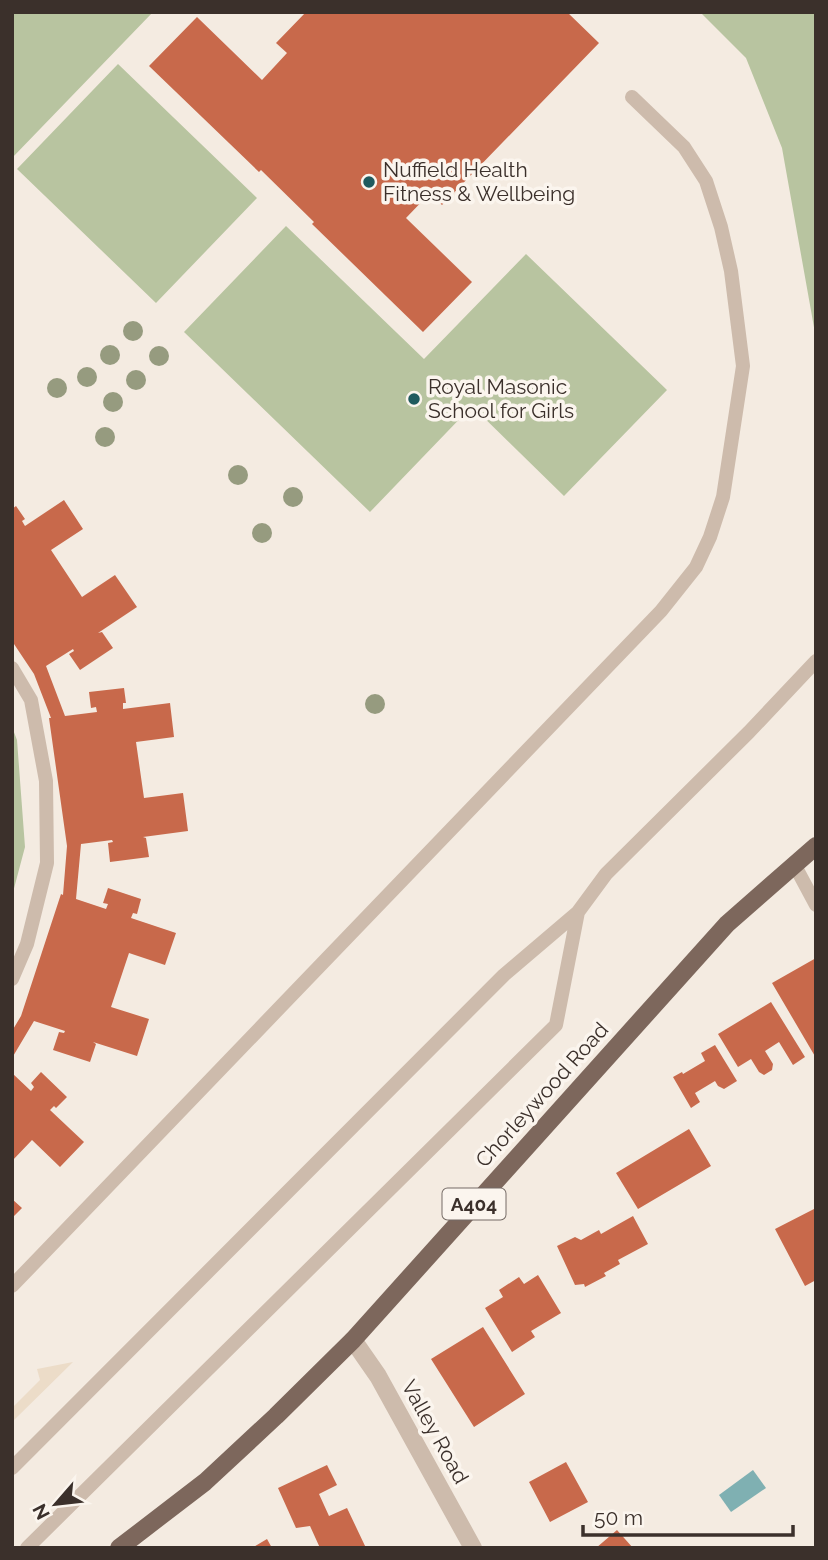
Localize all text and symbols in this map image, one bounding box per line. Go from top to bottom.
place label: Nuffield Health Fitness & Wellbeing [383,157,575,206]
marker: Nuffield Health Fitness & Wellbeing [361,174,377,190]
place label: Royal Masonic School for Girls [428,374,574,423]
marker: Royal Masonic School for Girls [406,391,422,407]
street label: Chorleywood Road [470,1017,613,1172]
road number: A404 [442,1188,505,1220]
street label: Valley Road [397,1376,474,1488]
north arrow [21,1469,91,1539]
scale bar [583,1494,793,1538]
text: N [28,1500,54,1524]
text: 50 m [594,1505,643,1530]

